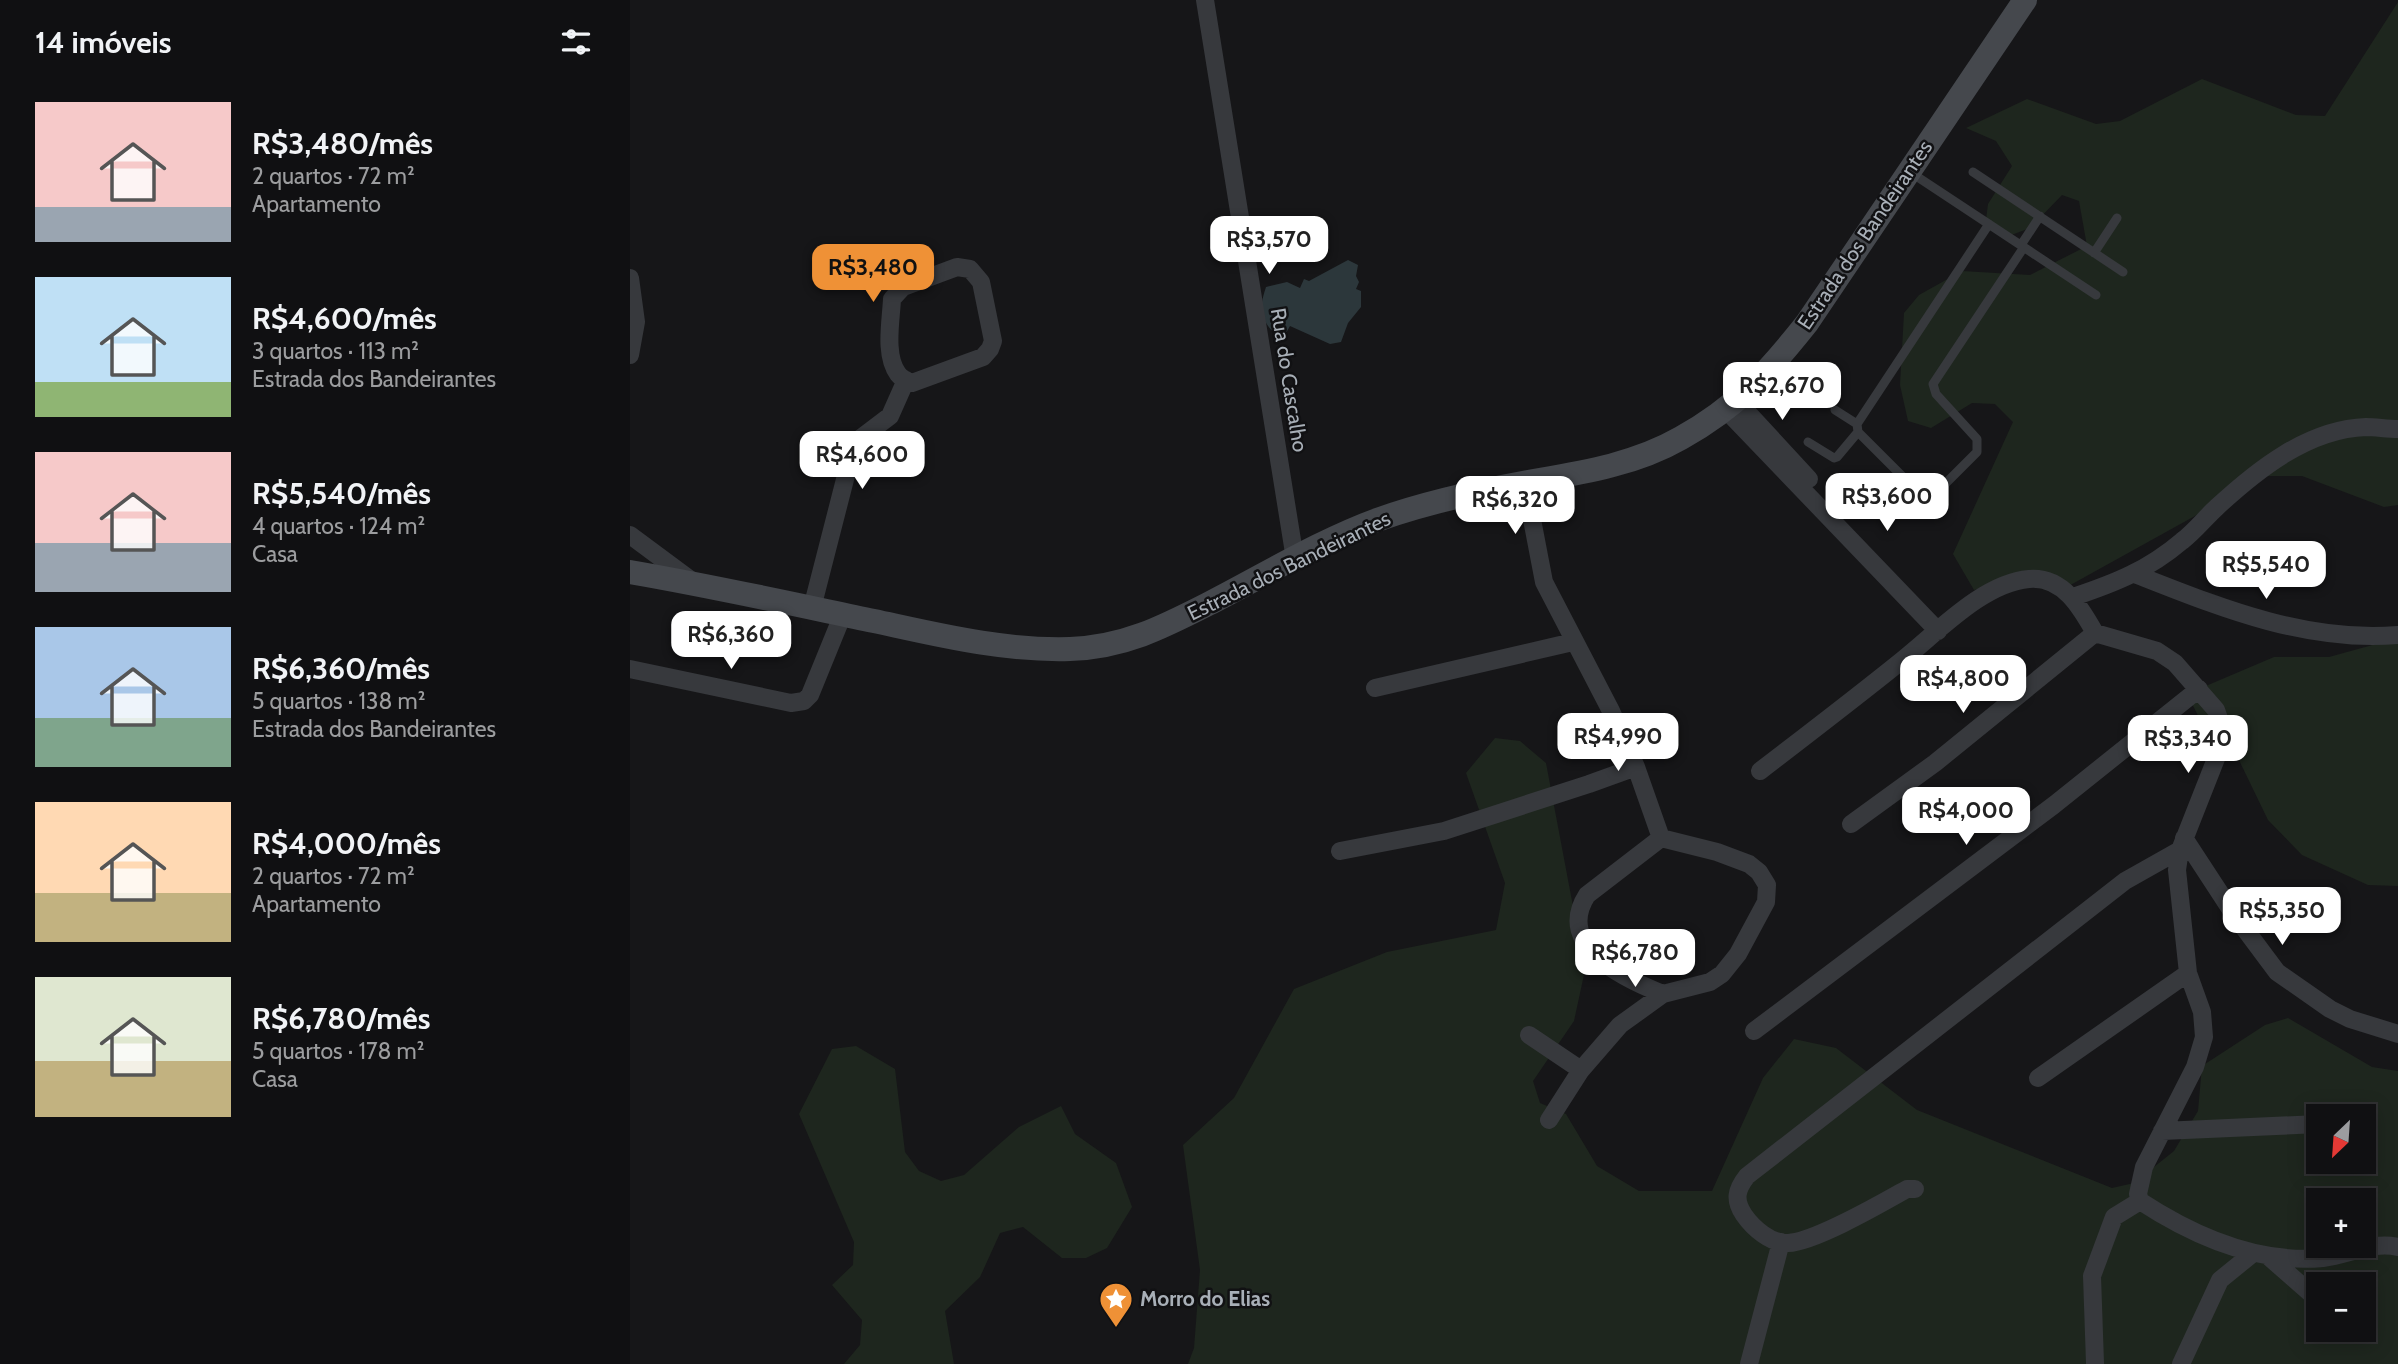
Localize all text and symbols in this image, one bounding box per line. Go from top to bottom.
icon: filters [557,23,595,61]
text: 14 imóveis [35,24,172,61]
text: R$3,480/mês [252,125,433,162]
icon: home [91,130,175,214]
street label: Estrada dos Bandeirantes [1792,135,1937,334]
text: 2 quartos · 72 m² [252,162,415,190]
text: Apartamento [252,190,381,218]
pin: R$3,570 [1204,216,1334,276]
text: R$3,570 [1226,225,1312,253]
pin: R$3,480 [808,244,938,304]
text: R$3,480 [828,253,918,281]
text: R$4,600/mês [252,300,437,337]
icon: home [91,305,175,389]
street label: Rua do Cascalho [1266,306,1313,454]
text: 3 quartos · 113 m² [252,337,419,365]
pin: R$2,670 [1717,362,1847,422]
text: Estrada dos Bandeirantes [252,365,496,393]
text: R$2,670 [1739,371,1825,399]
pin: R$4,600 [797,432,927,491]
text: R$4,600 [816,440,908,468]
pin: R$3,600 [1822,474,1952,533]
text: R$5,540/mês [252,475,431,512]
pin: R$6,320 [1450,476,1580,536]
icon: home [91,480,175,564]
text: R$3,600 [1842,482,1932,510]
text: R$6,320 [1472,485,1558,513]
street label: Estrada dos Bandeirantes [1183,505,1395,626]
text: 4 quartos · 124 m² [252,512,425,540]
text: Casa [252,540,298,568]
pin: R$5,540 [2201,542,2331,601]
text: R$5,540 [2222,550,2310,578]
pin: R$6,360 [666,612,796,671]
text: R$6,360 [687,620,775,648]
text: R$6,360/mês [252,650,430,687]
icon: home [91,655,175,739]
pin: R$4,800 [1898,656,2028,715]
text: R$4,800 [1916,664,2010,692]
text: 5 quartos · 138 m² [252,687,425,715]
pin: R$4,990 [1553,714,1683,773]
text: Estrada dos Bandeirantes [252,715,496,743]
pin: R$3,340 [2123,716,2253,775]
text: R$4,990 [1573,722,1663,750]
text: R$3,340 [2144,724,2232,752]
pin: R$4,000 [1901,788,2031,847]
text: R$4,000 [1918,796,2014,824]
text: R$4,000/mês [252,825,441,862]
icon: home [91,830,175,914]
text: 2 quartos · 72 m² [252,862,415,890]
pin: R$5,350 [2217,888,2347,947]
text: Apartamento [252,890,381,918]
text: R$5,350 [2239,896,2325,924]
pin: R$6,780 [1570,930,1700,989]
text: R$6,780 [1591,938,1679,966]
text: R$6,780/mês [252,1000,430,1037]
icon: home [91,1005,175,1089]
text: 5 quartos · 178 m² [252,1037,424,1065]
text: Casa [252,1065,298,1093]
north arrow [2306,1104,2376,1174]
map controls [2306,1104,2376,1342]
button: + [2306,1188,2376,1258]
button: − [2306,1272,2376,1342]
place icon: Morro do Elias [1097,1280,1135,1329]
place label: Morro do Elias [1140,1286,1270,1311]

